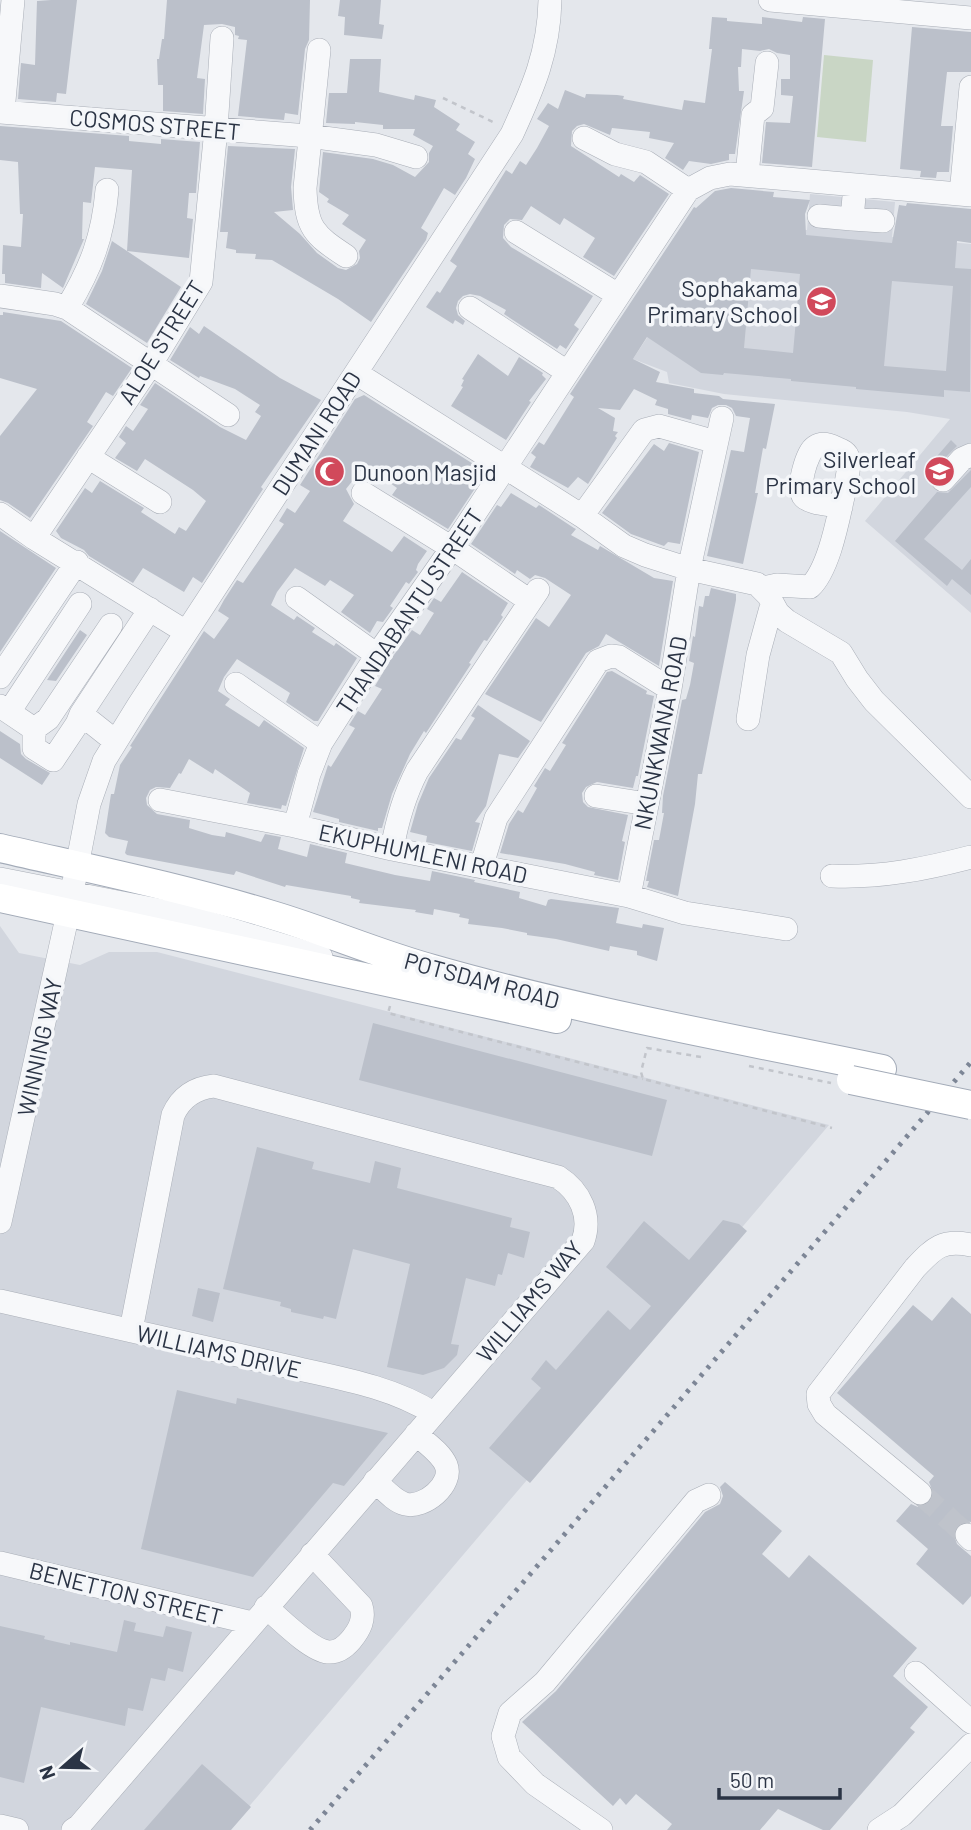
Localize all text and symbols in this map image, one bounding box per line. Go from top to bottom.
street label: COSMOS STREET [68,103,242,145]
place label: Sophakama Primary School [647,274,798,328]
street label: ALOE STREET [112,275,210,409]
school or university icon: Sophakama Primary School [804,284,838,318]
street label: DUMANI ROAD [266,366,366,500]
place label: Silverleaf Primary School [765,445,916,499]
mosque icon: Dunoon Masjid [313,455,347,489]
school or university icon: Silverleaf Primary School [922,455,956,489]
place label: Dunoon Masjid [353,458,497,486]
street label: THANDABANTU STREET [330,503,488,719]
street label: NKUNKWANA ROAD [627,634,693,832]
street label: EKUPHUMLENI ROAD [316,817,530,889]
street label: POTSDAM ROAD [401,946,563,1014]
street label: WINNING WAY [11,975,67,1119]
street label: WILLIAMS WAY [470,1235,588,1367]
street label: WILLIAMS DRIVE [134,1318,304,1384]
street label: BENETTON STREET [27,1555,225,1631]
north arrow [28,1732,98,1802]
scale bar [719,1756,840,1800]
text: N [34,1763,60,1783]
text: 50 m [730,1767,774,1792]

